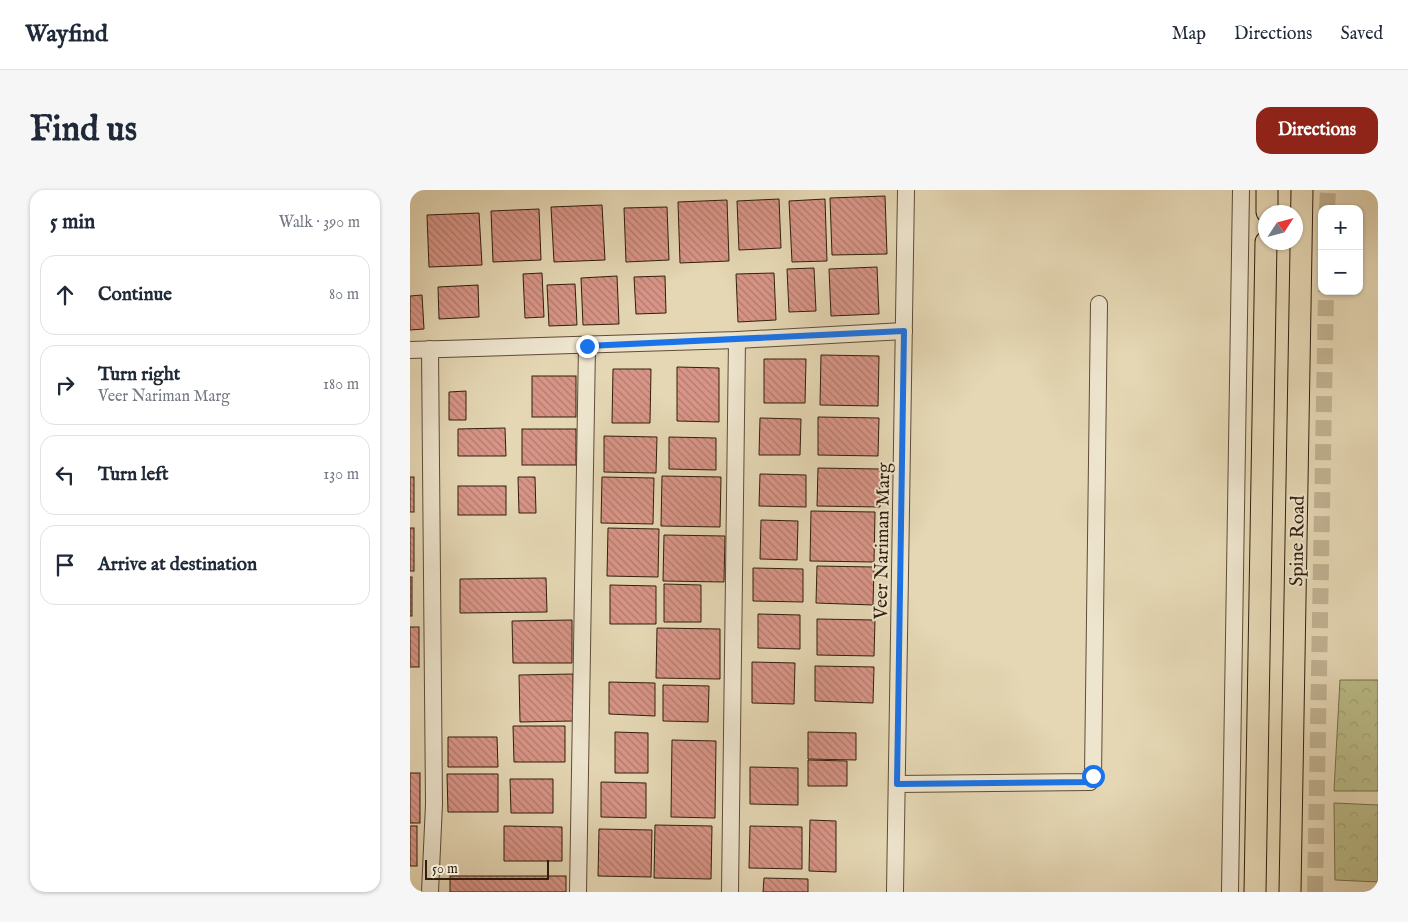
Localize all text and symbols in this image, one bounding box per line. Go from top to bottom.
text: Wayfind [25,19,108,50]
text: Map [1172,23,1206,46]
text: Directions [1234,23,1312,46]
text: Saved [1340,23,1383,46]
button: Directions [1256,107,1378,154]
text: Find us [30,108,137,153]
north arrow [1258,205,1303,250]
map controls [1318,205,1363,295]
button: + [1318,205,1363,250]
text: 5 min [50,209,95,236]
text: Walk · 390 m [279,213,360,233]
button: − [1318,250,1363,295]
icon: ahead [51,281,79,309]
text: Continue [98,283,172,307]
text: 80 m [329,285,359,305]
route end [576,335,599,358]
text: Turn right [98,363,180,387]
icon: right [51,371,79,399]
text: 180 m [323,375,359,395]
text: Veer Nariman Marg [98,387,230,407]
icon: left [51,461,79,489]
street label: Veer Nariman Marg [870,462,896,621]
text: Turn left [98,463,169,487]
text: 130 m [323,465,359,485]
street label: Spine Road [1285,494,1311,587]
icon: arrive [51,551,79,579]
text: Arrive at destination [98,553,257,577]
route start [1082,765,1105,788]
scale bar [425,857,549,880]
text: 50 m [432,860,458,878]

